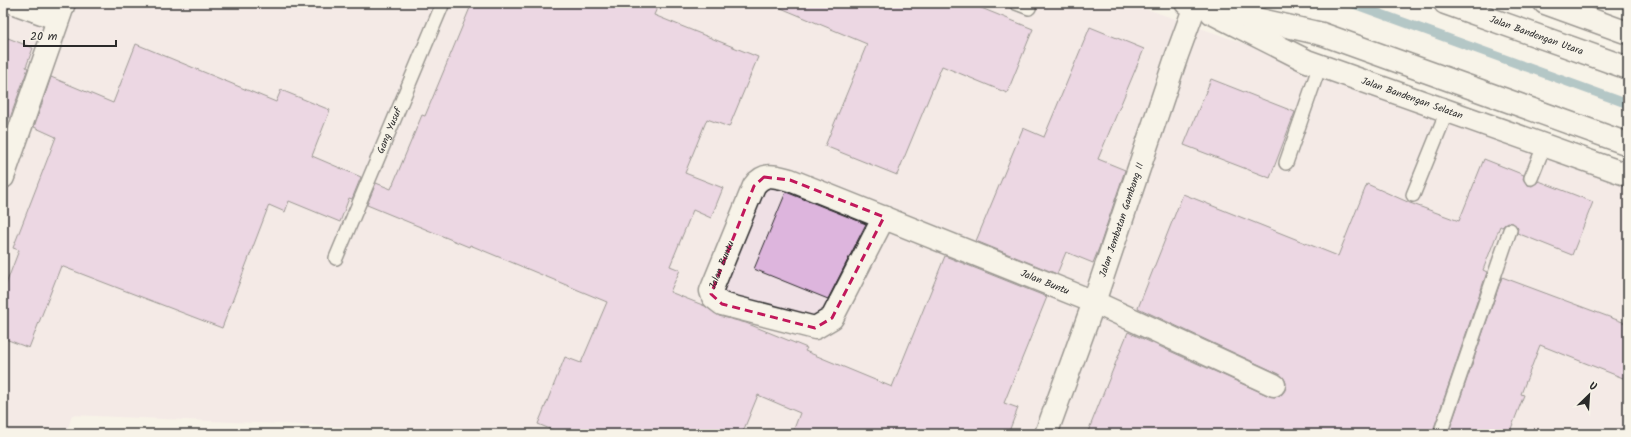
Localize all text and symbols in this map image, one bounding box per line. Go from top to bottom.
street label: Jalan Bandengan Utara [1487,11,1586,60]
scale bar [24,22,116,48]
text: 20 m [30,27,58,46]
street label: Jalan Bandengan Selatan [1359,73,1465,124]
street label: Gang Yusuf [373,104,407,156]
street label: Jalan Jembatan Gambang II [1095,161,1148,279]
street label: Jalan Buntu [704,238,739,292]
street label: Jalan Buntu [1018,265,1072,299]
north arrow [1569,375,1609,415]
text: U [1586,377,1600,397]

